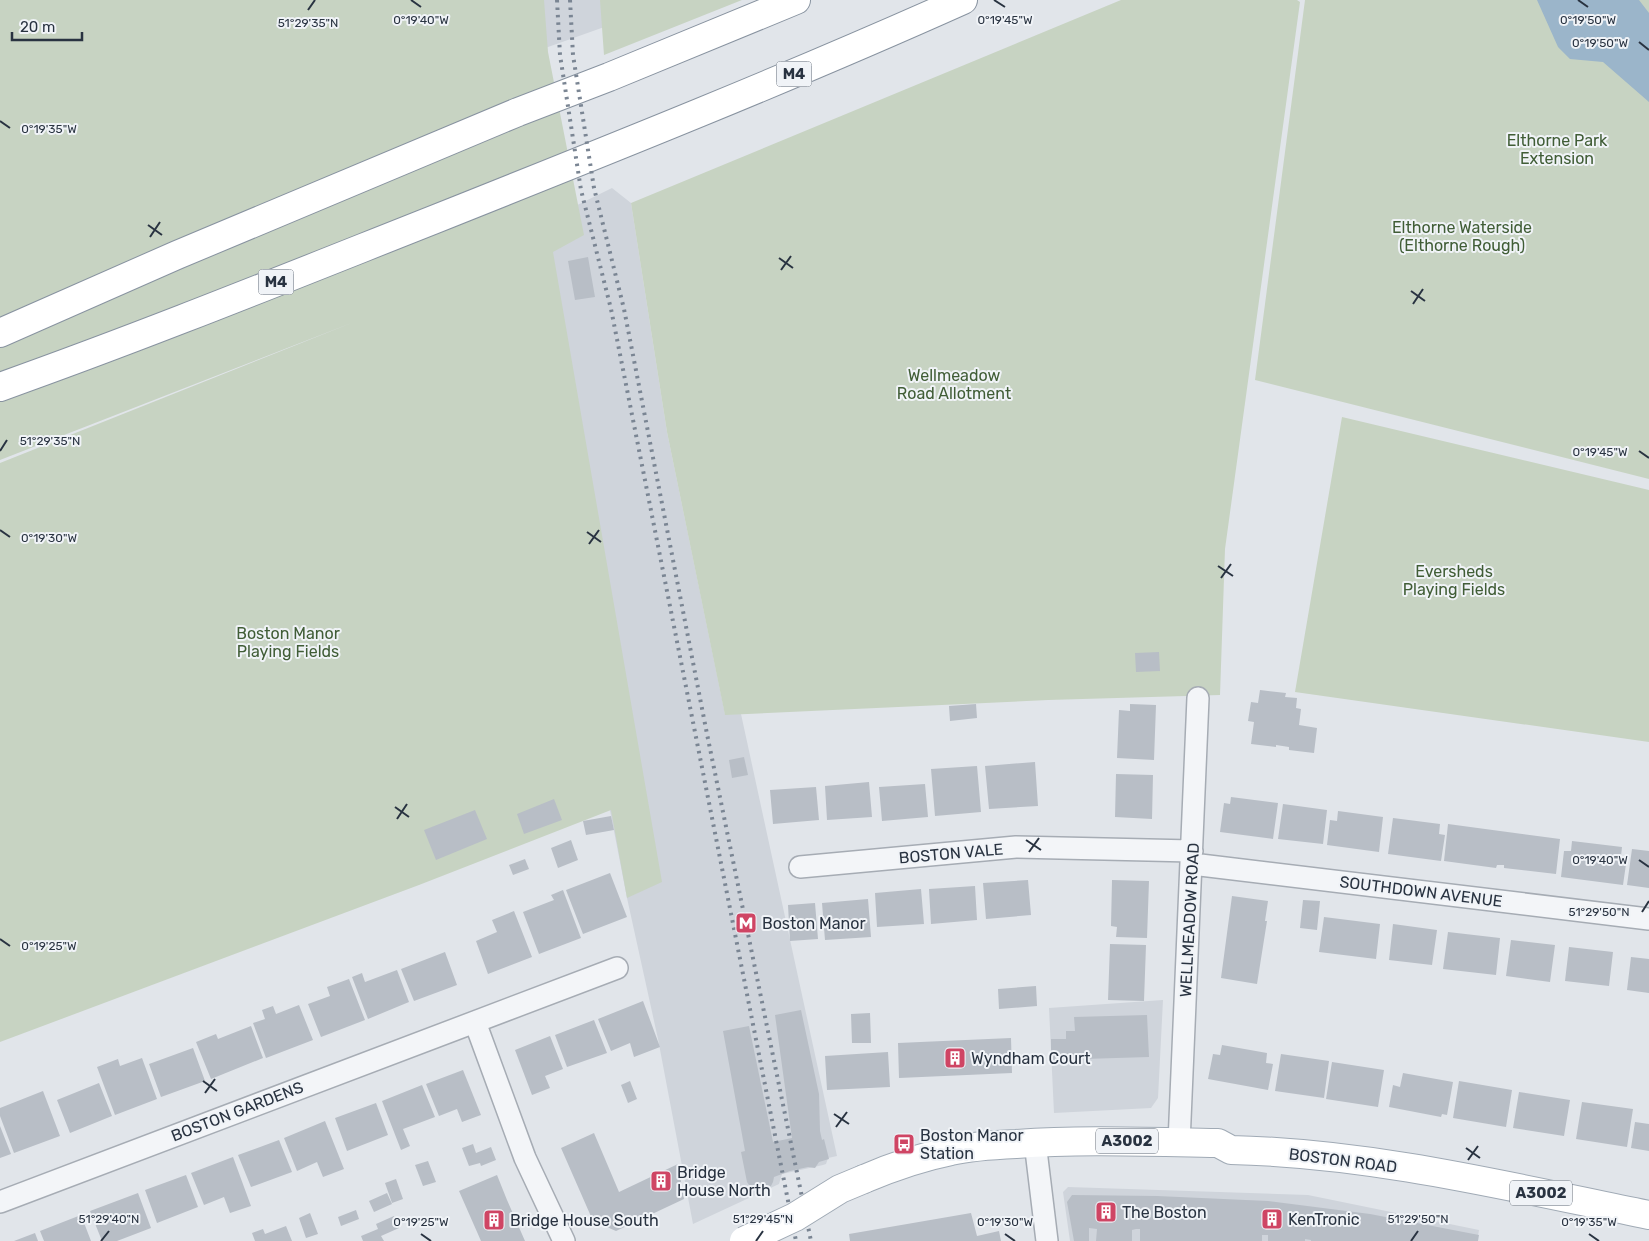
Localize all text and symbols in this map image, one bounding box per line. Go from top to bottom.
scale bar [12,10,82,42]
text: 0°19'40"W [393,13,449,27]
text: 0°19'45"W [977,13,1033,27]
text: 0°19'50"W [1560,13,1616,27]
text: 51°29'35"N [278,16,338,30]
text: 20 m [20,18,55,36]
text: 0°19'50"W [1572,36,1628,50]
road number: M4 [776,62,812,86]
text: 0°19'35"W [21,122,77,136]
park label: Elthorne Park Extension [1507,131,1608,168]
park label: Elthorne Waterside (Elthorne Rough) [1392,218,1532,255]
road number: M4 [258,270,294,294]
park label: Wellmeadow Road Allotment [897,366,1011,403]
text: 51°29'35"N [20,434,80,448]
text: 0°19'45"W [1572,445,1628,459]
text: 0°19'30"W [21,531,77,545]
park label: Eversheds Playing Fields [1403,562,1505,599]
park label: Boston Manor Playing Fields [236,624,340,661]
street label: BOSTON VALE [898,839,1004,868]
street label: WELLMEADOW ROAD [1176,842,1203,998]
text: 0°19'40"W [1572,853,1628,867]
street label: SOUTHDOWN AVENUE [1338,872,1503,911]
text: 51°29'50"N [1568,905,1630,919]
metro station icon: Boston Manor [734,911,758,935]
place label: Boston Manor [762,914,866,933]
text: 0°19'25"W [21,939,77,953]
building icon: Wyndham Court [943,1046,967,1070]
place label: Wyndham Court [971,1049,1090,1068]
street label: BOSTON GARDENS [168,1078,306,1145]
place label: Boston Manor Station [920,1126,1024,1163]
road number: A3002 [1096,1128,1158,1154]
bus stop icon: Boston Manor Station [892,1132,916,1156]
street label: BOSTON ROAD [1288,1144,1398,1177]
place label: Bridge House North [677,1163,771,1200]
building icon: Bridge House North [649,1169,673,1193]
road number: A3002 [1510,1180,1572,1206]
building icon: The Boston [1094,1200,1118,1224]
place label: The Boston [1122,1203,1207,1222]
building icon: KenTronic [1260,1207,1284,1231]
building icon: Bridge House South [482,1208,506,1232]
place label: KenTronic [1288,1210,1360,1229]
place label: Bridge House South [510,1211,659,1230]
text: 51°29'40"N [79,1212,139,1226]
text: 51°29'45"N [733,1212,793,1226]
text: 51°29'50"N [1387,1212,1449,1226]
text: 0°19'25"W [393,1215,449,1229]
text: 0°19'30"W [977,1215,1033,1229]
text: 0°19'35"W [1561,1215,1617,1229]

